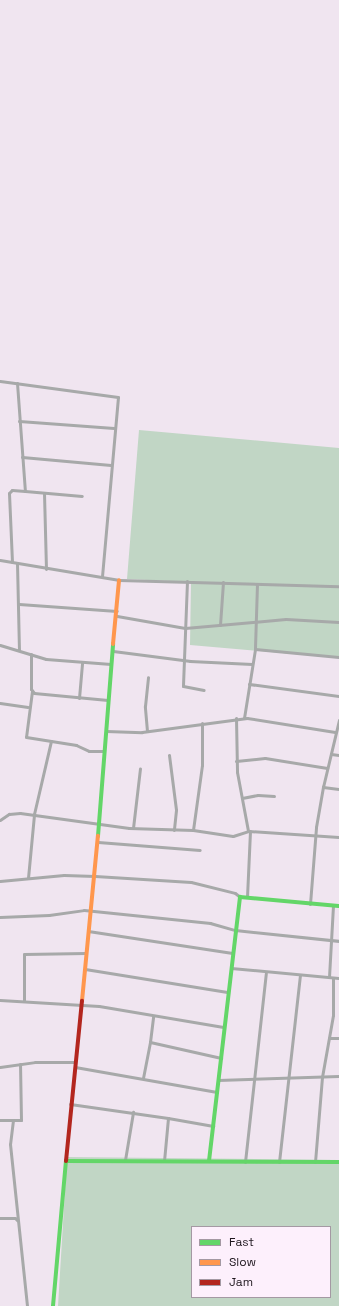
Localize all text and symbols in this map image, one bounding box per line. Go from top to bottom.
legend [191,1226,331,1298]
text: Fast [229,1234,254,1250]
text: Slow [229,1254,256,1270]
text: Jam [229,1274,253,1290]

